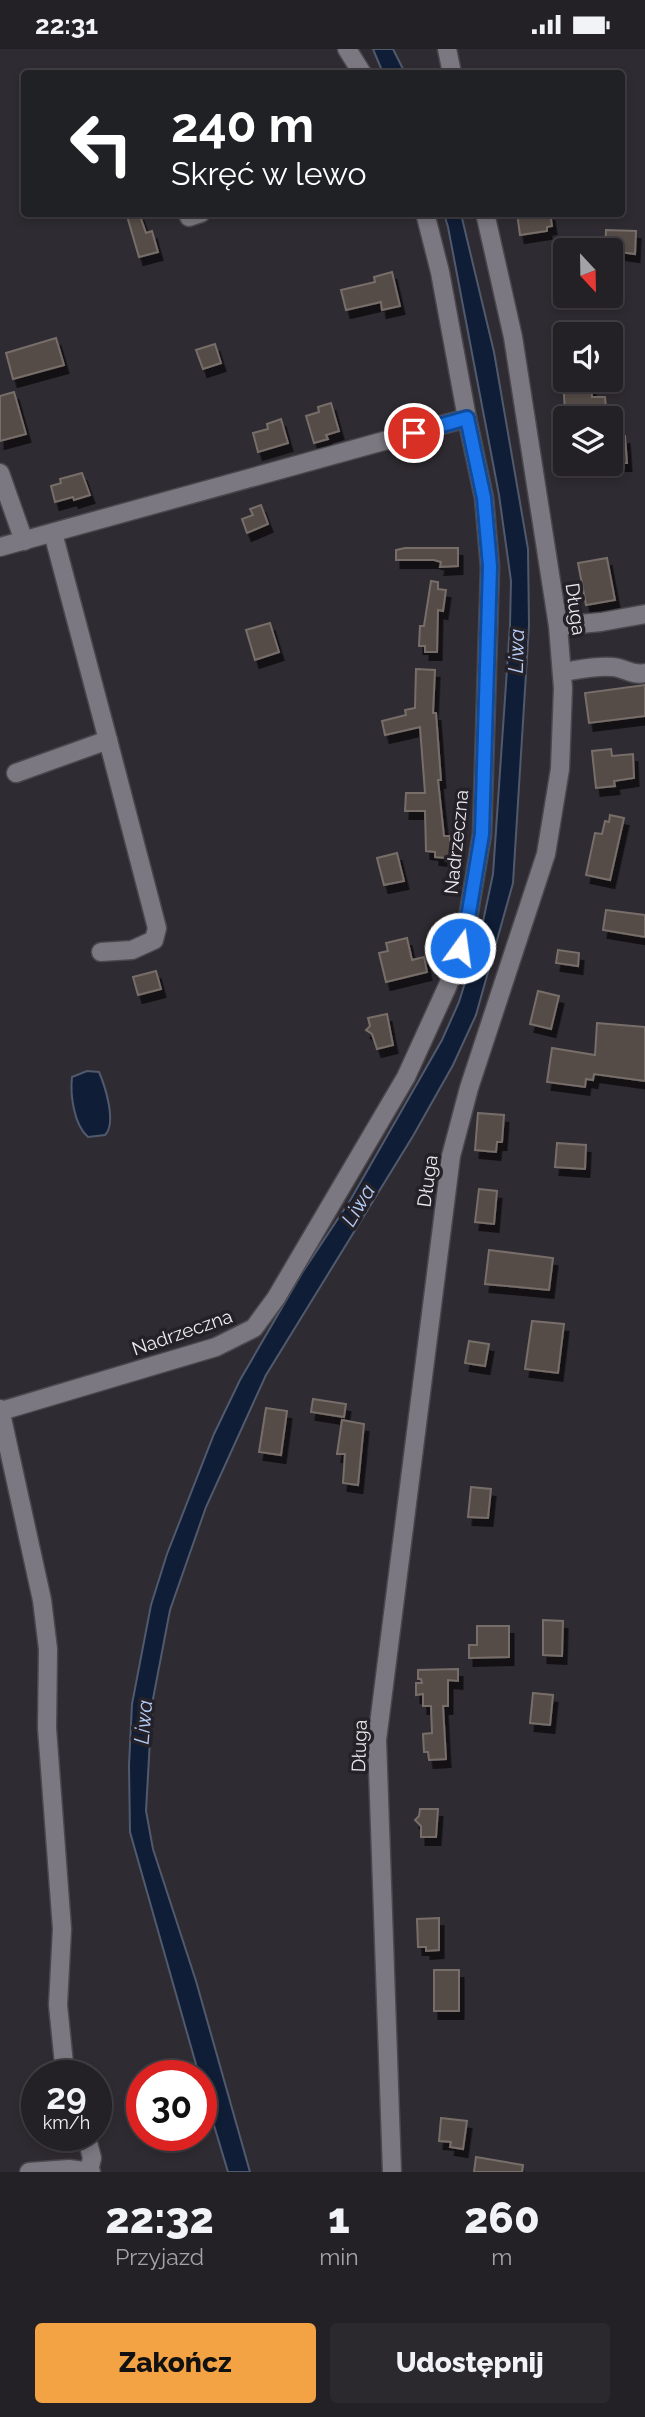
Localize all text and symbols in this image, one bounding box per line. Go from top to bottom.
text: 22:31 [35,10,98,40]
text: 240 m [171,96,314,153]
icon: left [56,98,147,189]
text: Skręć w lewo [171,155,367,192]
north arrow [553,238,623,308]
map controls [553,238,623,476]
button: sound [553,322,623,392]
pin [384,403,444,463]
button: layers [553,406,623,476]
icon: arrive [395,414,433,452]
street label: Długa [561,581,591,637]
water label: Liwa [503,628,529,674]
street label: Nadrzeczna [440,789,472,895]
position arrow [423,911,497,985]
street label: Długa [412,1153,442,1209]
water label: Liwa [336,1180,380,1230]
street label: Nadrzeczna [129,1305,235,1359]
water label: Liwa [129,1699,157,1745]
street label: Długa [347,1719,371,1773]
speed limit sign: 30 [126,2060,217,2151]
text: 29 [46,2076,87,2117]
text: km/h [43,2112,90,2133]
text: 22:32 [105,2194,214,2243]
text: 1 [328,2194,350,2243]
text: 260 [464,2194,540,2243]
text: Przyjazd [115,2243,204,2270]
text: min [319,2243,359,2270]
text: m [491,2243,512,2270]
button: Zakończ [35,2323,316,2403]
button: Udostępnij [330,2323,610,2403]

